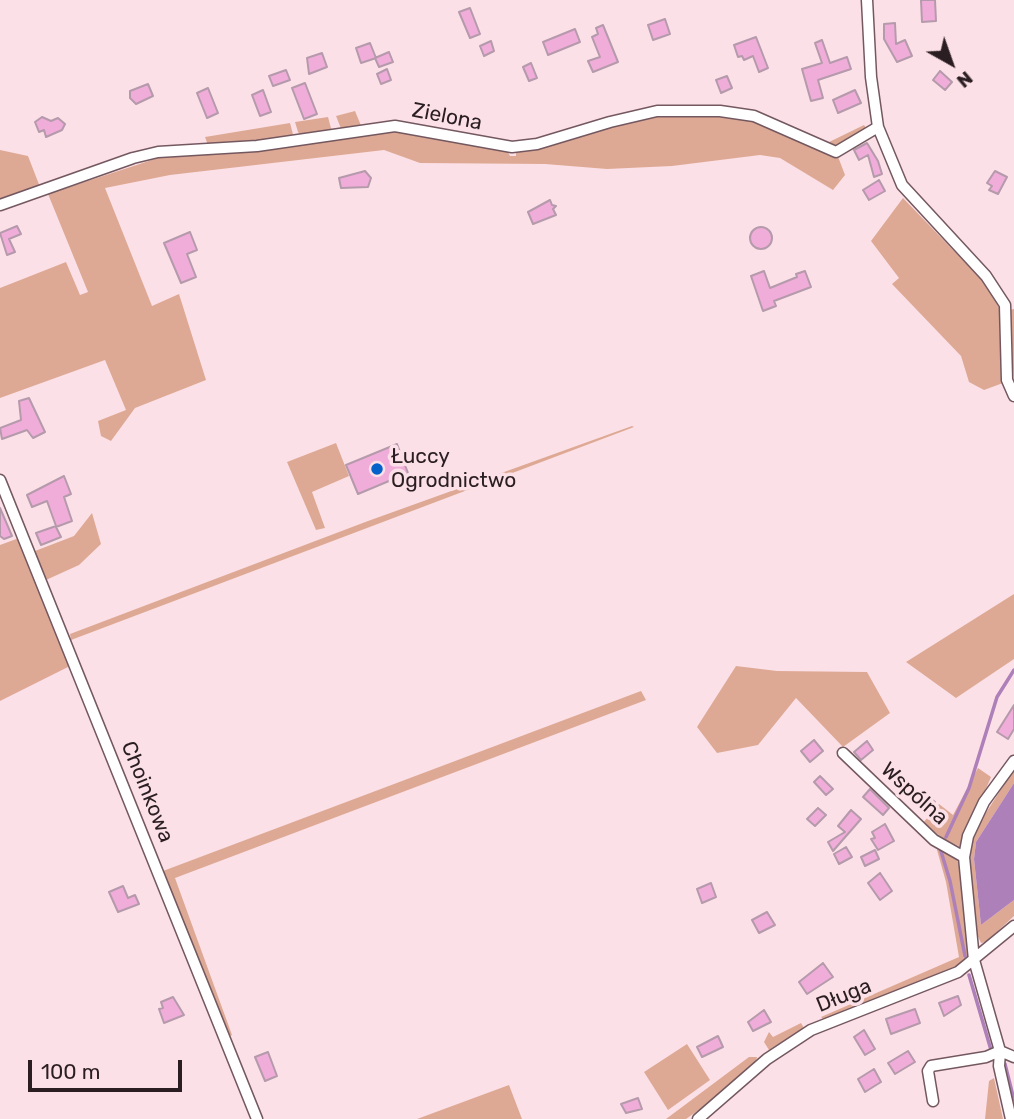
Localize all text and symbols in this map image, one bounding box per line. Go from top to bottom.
north arrow [916,28,986,98]
text: N [952,66,977,93]
street label: Zielona [410,98,484,136]
place label: Łuccy Ogrodnictwo [391,444,516,494]
marker: Łuccy Ogrodnictwo [369,461,385,477]
street label: Choinkowa [115,738,179,846]
street label: Wspólna [875,757,953,831]
street label: Długa [813,974,875,1018]
scale bar [32,1046,186,1090]
text: 100 m [41,1059,100,1084]

